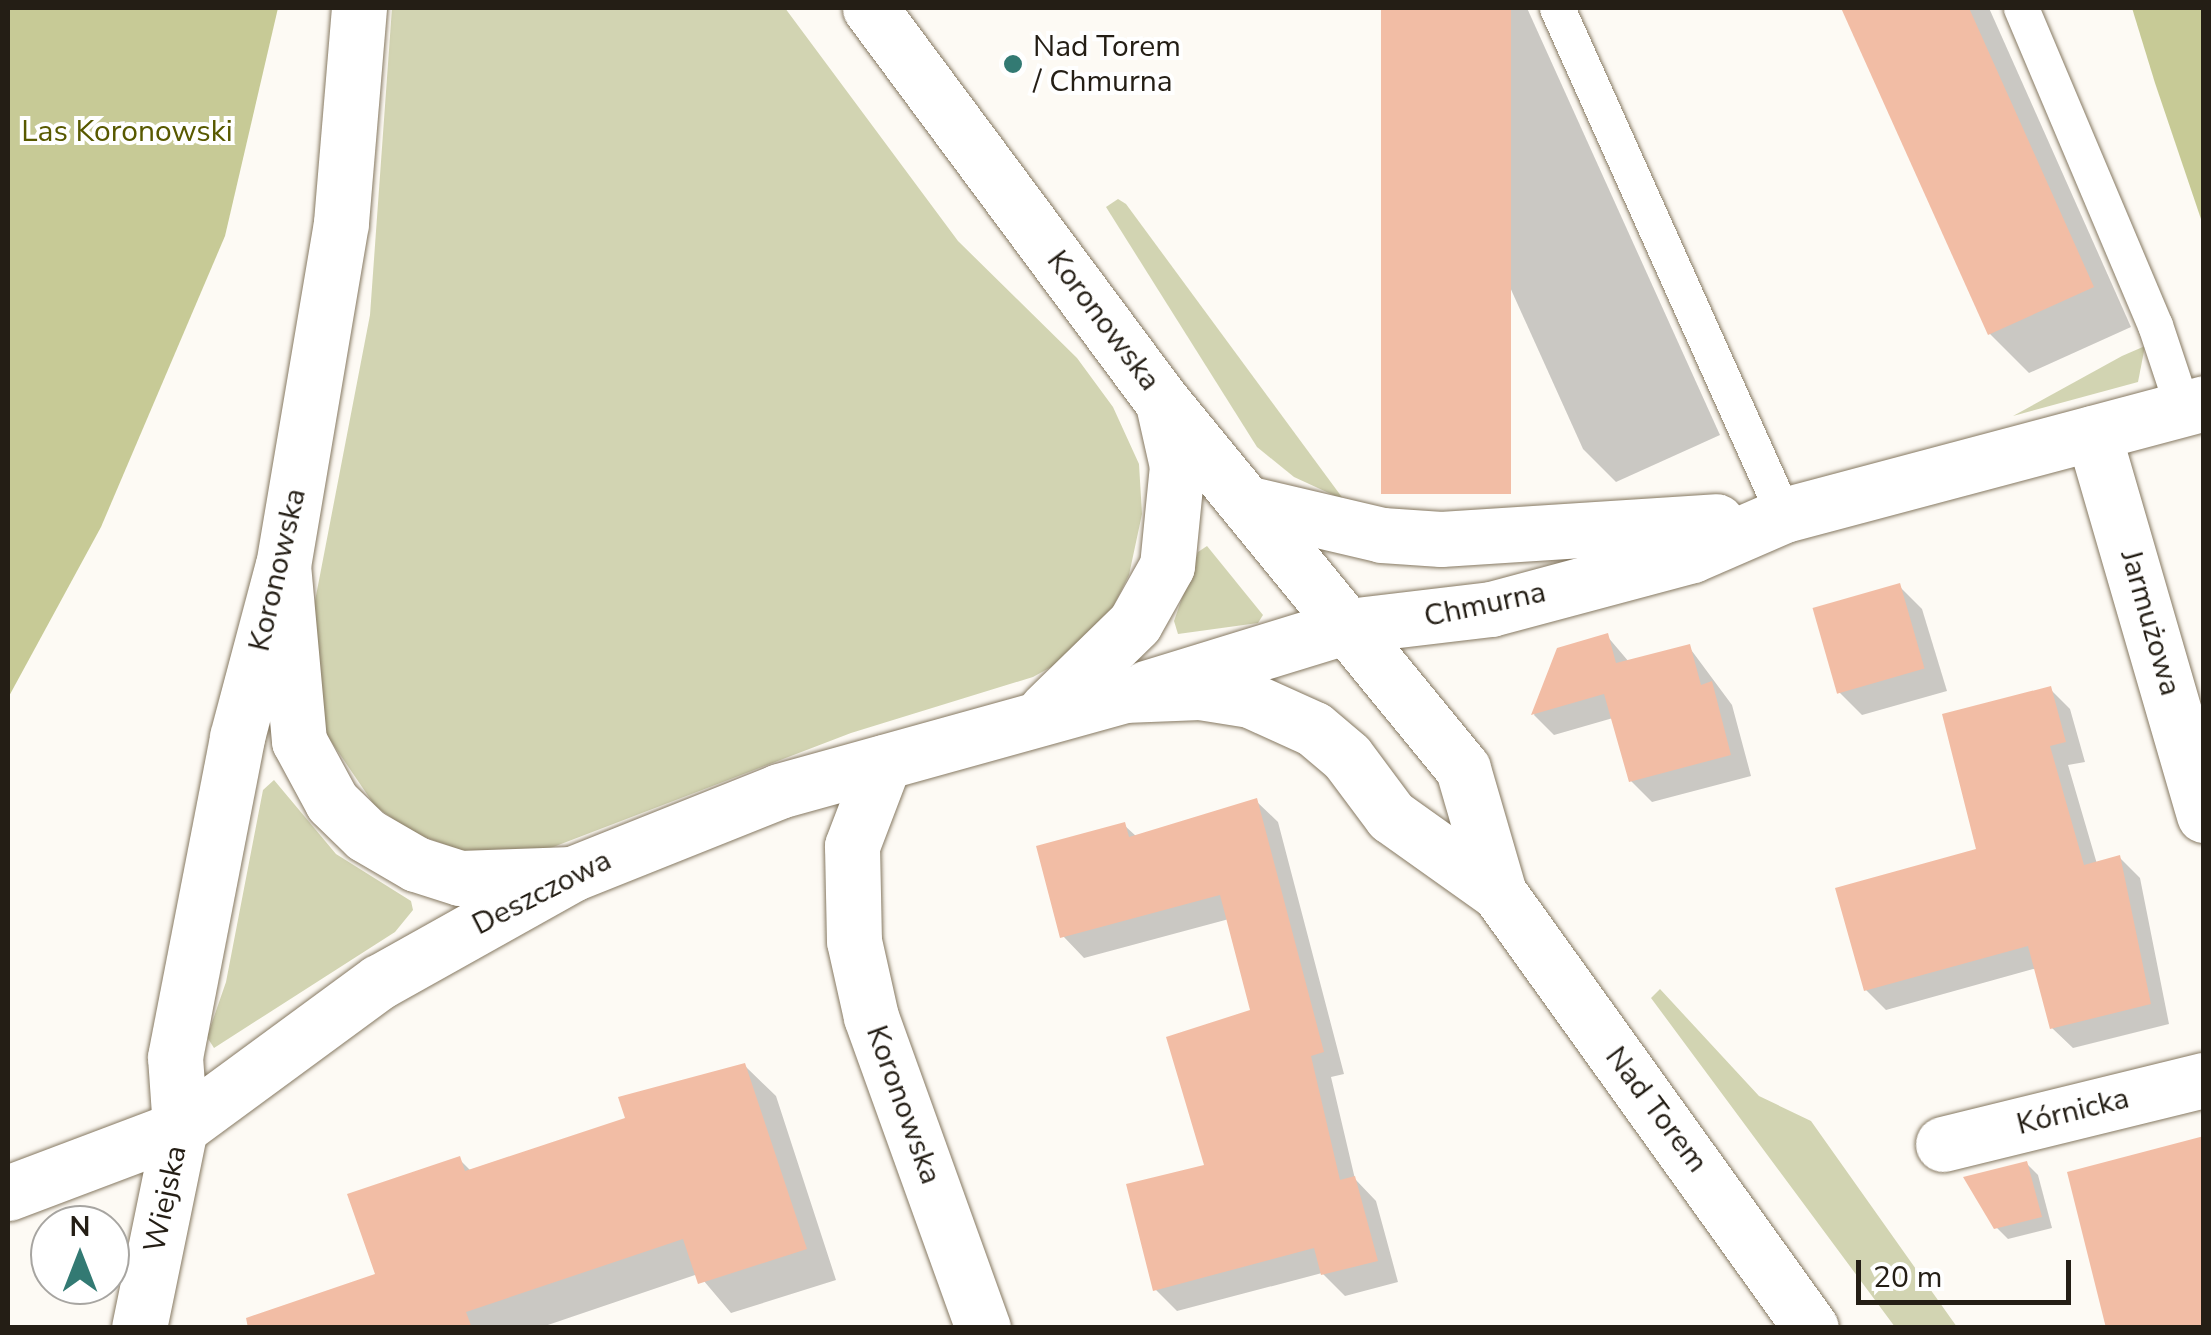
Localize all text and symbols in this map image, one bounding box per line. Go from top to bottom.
place label: Nad Torem / Chmurna [1033,29,1181,100]
marker: Nad Torem / Chmurna [1002,53,1024,75]
park label: Las Koronowski [21,114,233,150]
street label: Koronowska [1039,244,1167,398]
street label: Koronowska [242,485,314,655]
street label: Jarmużowa [2112,546,2188,700]
street label: Chmurna [1421,575,1549,635]
street label: Deszczowa [467,843,617,943]
street label: Koronowska [858,1021,948,1189]
street label: Nad Torem [1597,1040,1715,1180]
street label: Kórnicka [2013,1081,2133,1143]
street label: Wiejska [137,1142,195,1256]
north arrow [30,1205,130,1305]
text: N [70,1208,90,1246]
scale bar [1861,1240,2076,1302]
text: 20 m [1873,1257,1942,1298]

